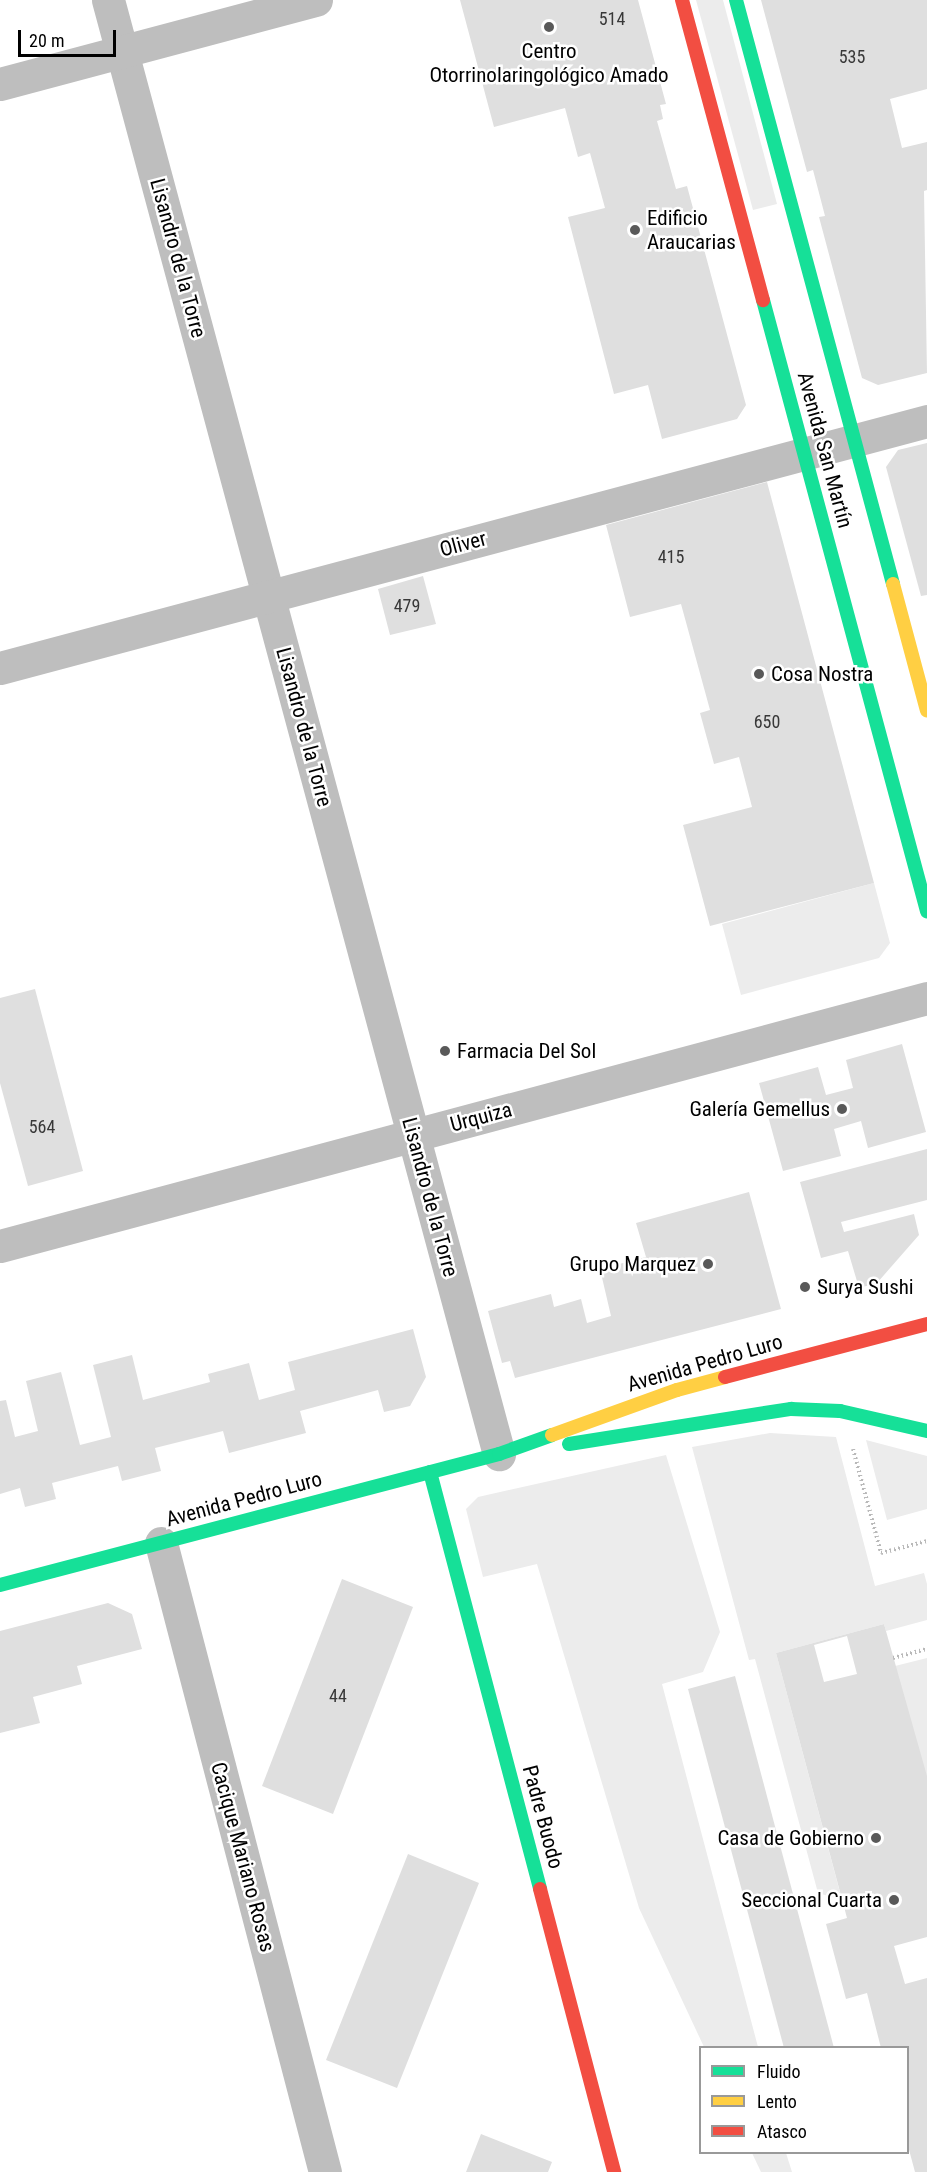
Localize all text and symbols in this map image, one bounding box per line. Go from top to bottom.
house number: 514 [599,8,625,30]
scale bar [21,18,118,56]
marker: Centro Otorrinolaringológico Amado [540,18,558,36]
text: 20 m [29,30,64,51]
place label: Centro Otorrinolaringológico Amado [429,38,669,88]
house number: 535 [839,46,865,68]
street label: Lisandro de la Torre [145,175,211,341]
place label: Edificio Araucarias [647,205,736,255]
marker: Edificio Araucarias [628,223,642,237]
street label: Avenida San Martín [792,369,858,531]
street label: Oliver [437,526,489,562]
house number: 415 [658,546,684,568]
house number: 479 [394,595,420,617]
street label: Lisandro de la Torre [271,644,337,810]
place label: Cosa Nostra [771,661,873,687]
marker: Cosa Nostra [752,667,766,681]
house number: 650 [754,711,780,733]
place label: Farmacia Del Sol [457,1038,596,1064]
marker: Farmacia Del Sol [438,1044,452,1058]
place label: Galería Gemellus [689,1096,830,1122]
street label: Urquiza [447,1097,515,1137]
marker: Galería Gemellus [835,1102,849,1116]
street label: Lisandro de la Torre [397,1114,463,1280]
house number: 564 [29,1116,55,1138]
place label: Grupo Marquez [569,1251,696,1277]
marker: Grupo Marquez [701,1257,715,1271]
place label: Surya Sushi [817,1274,914,1300]
marker: Surya Sushi [798,1280,812,1294]
street label: Avenida Pedro Luro [624,1329,786,1397]
street label: Avenida Pedro Luro [163,1466,325,1532]
house number: 44 [329,1685,347,1707]
street label: Cacique Mariano Rosas [206,1759,280,1955]
street label: Padre Buodo [517,1763,569,1871]
place label: Casa de Gobierno [717,1825,864,1851]
marker: Casa de Gobierno [869,1831,883,1845]
place label: Seccional Cuarta [741,1887,882,1913]
marker: Seccional Cuarta [887,1893,901,1907]
legend [699,2046,909,2154]
text: Fluido [757,2061,801,2082]
text: Lento [757,2091,797,2112]
text: Atasco [757,2121,807,2142]

